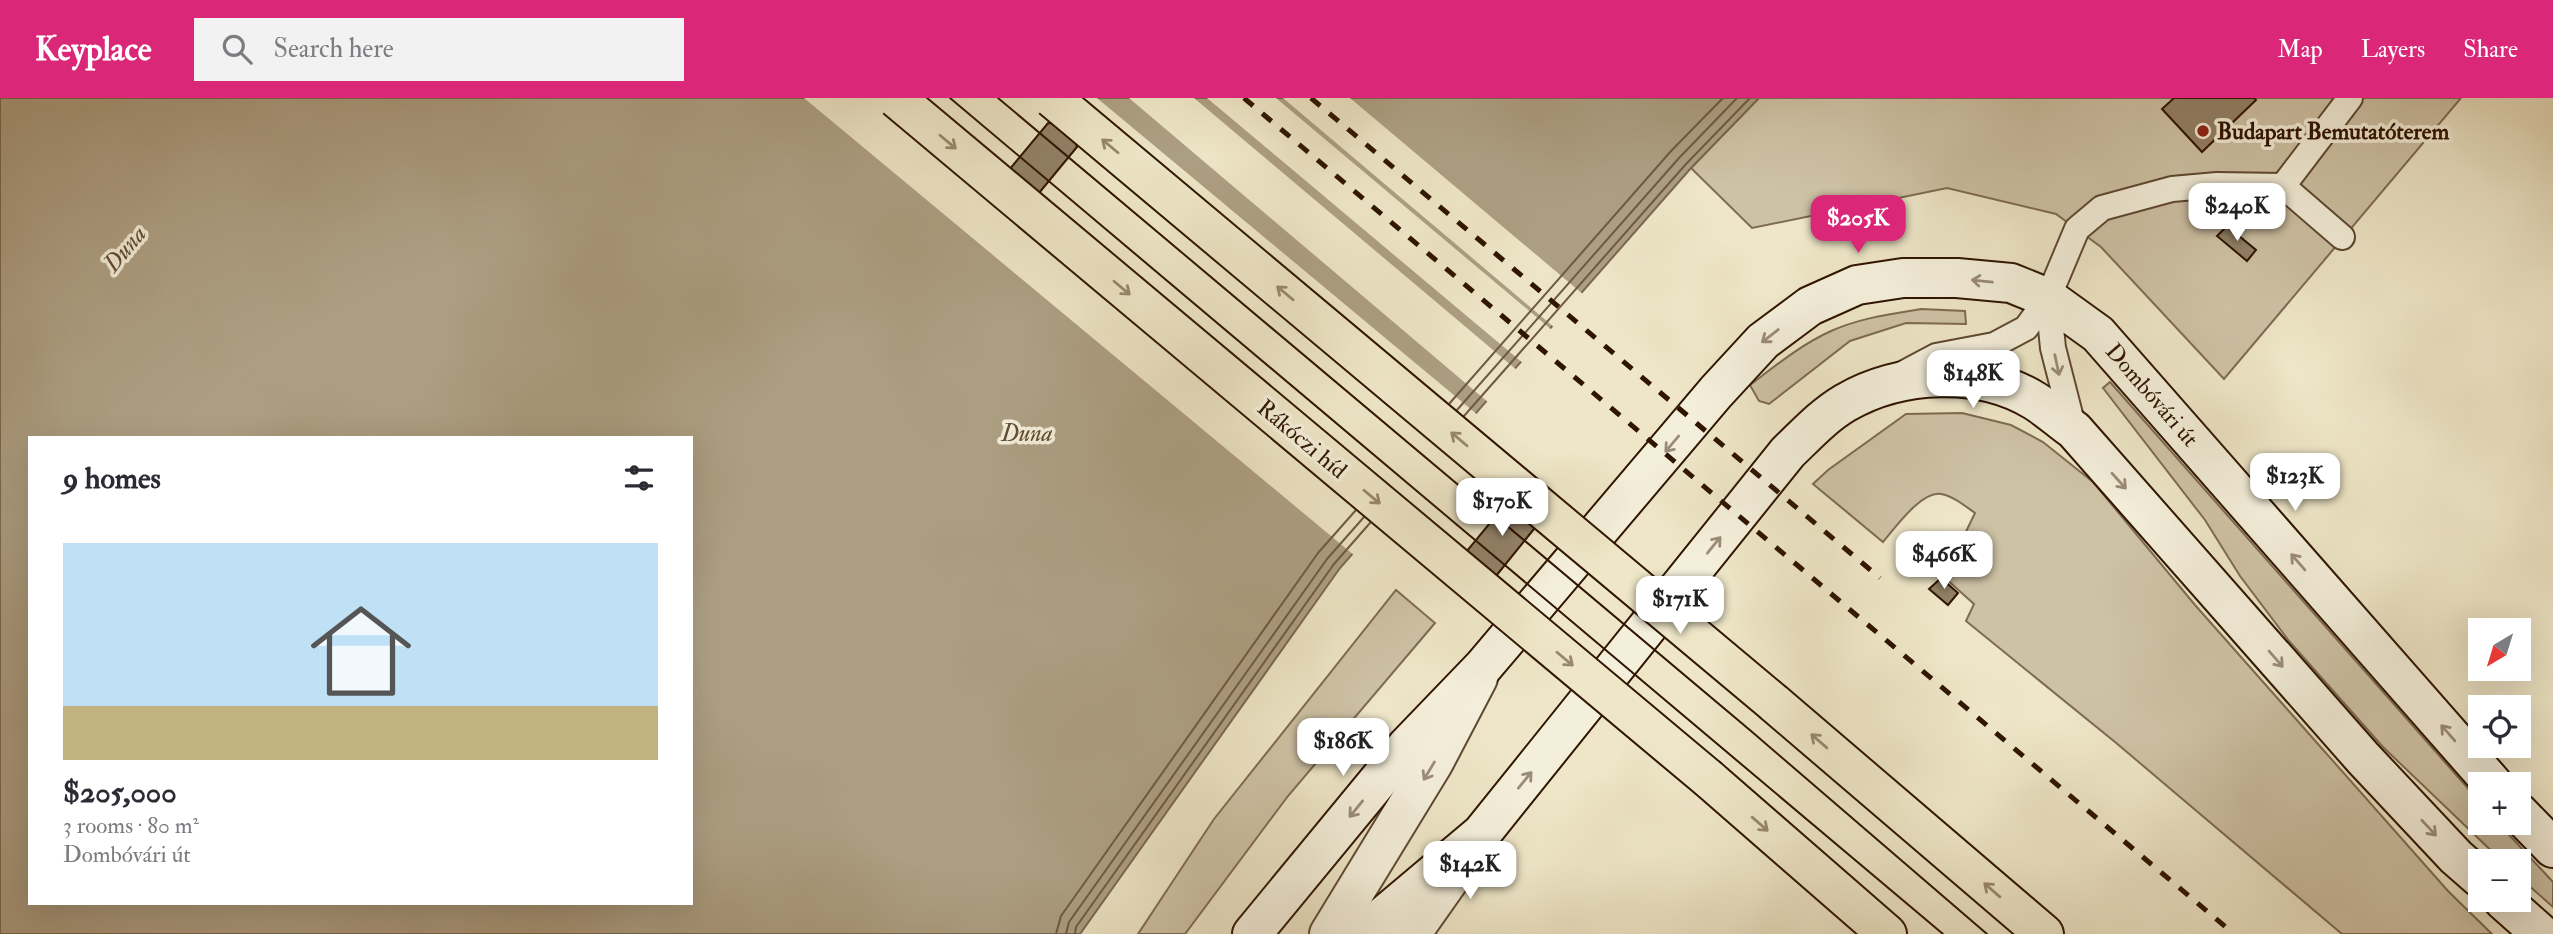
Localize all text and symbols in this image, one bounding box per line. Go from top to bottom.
search box [194,18,684,81]
text: Keyplace [35,29,152,70]
icon: search [218,30,256,68]
text: Search here [274,33,394,65]
text: Map [2278,34,2323,65]
text: Layers [2361,34,2425,65]
text: Share [2463,34,2518,65]
place label: Budapart Bemutatóterem [2217,117,2449,147]
marker: Budapart Bemutatóterem [2195,123,2211,139]
one-way arrow [939,134,957,150]
one-way arrow [1102,139,1120,154]
pin: $240K [2188,184,2286,243]
text: $240K [2205,191,2269,220]
pin: $205K [1809,195,1907,255]
text: $205K [1827,203,1889,232]
water label: Duna [96,219,153,279]
one-way arrow [1972,274,1994,287]
one-way arrow [1113,280,1131,296]
one-way arrow [1276,285,1294,300]
one-way arrow [1762,328,1780,343]
street label: Dombóvári út [2099,337,2205,453]
pin: $148K [1924,350,2022,410]
one-way arrow [2050,353,2064,376]
text: $148K [1943,358,2003,387]
street label: Rákóczi híd [1251,393,1353,485]
water label: Duna [1000,418,1053,449]
one-way arrow [1451,431,1469,447]
one-way arrow [1664,435,1680,453]
pin: $123K [2246,454,2344,513]
icon: filters [620,459,658,497]
text: 9 homes [63,460,161,497]
text: $123K [2266,461,2324,490]
one-way arrow [2111,472,2127,490]
pin: $170K [1453,478,1551,538]
text: $170K [1472,486,1532,515]
one-way arrow [1363,489,1381,505]
pin: $466K [1895,532,1993,591]
one-way arrow [1706,537,1721,555]
text: $466K [1912,539,1976,568]
one-way arrow [2290,553,2306,571]
pin: $171K [1631,576,1729,636]
text: $171K [1652,584,1708,613]
icon: home [298,588,424,714]
north arrow [2468,618,2530,681]
map controls [2468,618,2531,912]
one-way arrow [2268,650,2284,668]
one-way arrow [1556,651,1574,667]
button: locate [2468,695,2531,758]
pin: $186K [1294,718,1392,778]
one-way arrow [2440,724,2456,742]
text: $186K [1313,726,1373,755]
one-way arrow [1811,733,1829,749]
one-way arrow [1422,761,1436,781]
one-way arrow [1517,771,1533,789]
button: + [2468,772,2531,835]
text: $205,000 [63,774,177,811]
one-way arrow [1348,799,1364,817]
text: 3 rooms · 80 m² [63,811,199,840]
one-way arrow [1751,816,1769,832]
one-way arrow [2420,819,2437,836]
text: Dombóvári út [63,840,191,869]
pin: $142K [1421,842,1519,901]
text: $142K [1439,849,1501,878]
button: − [2468,849,2531,912]
one-way arrow [1983,882,2001,898]

